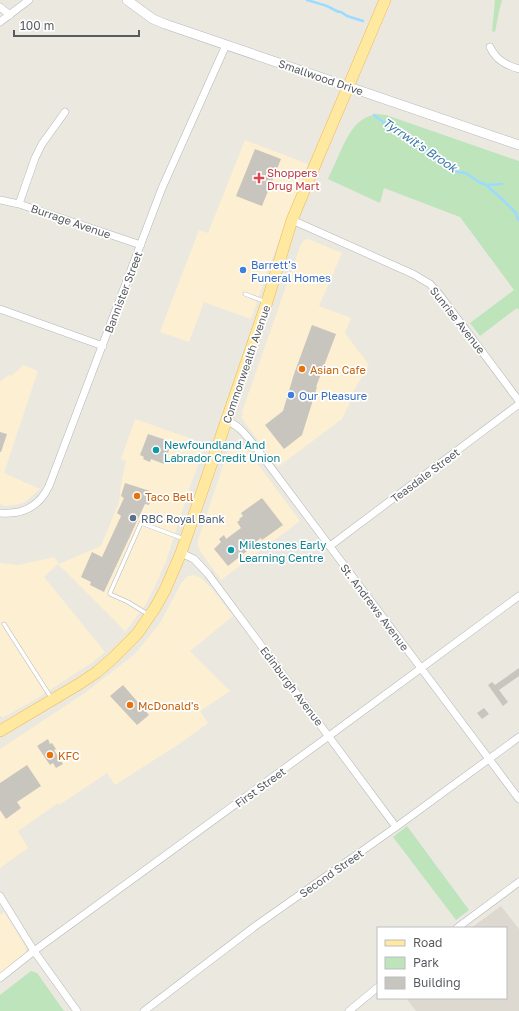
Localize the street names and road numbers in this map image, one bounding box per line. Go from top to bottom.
street label: Smallwood Drive [277,56,365,98]
street label: Burrage Avenue [29,201,113,241]
street label: Bannister Street [101,249,145,335]
street label: Sunrise Avenue [428,284,488,356]
street label: Commonwealth Avenue [220,303,272,425]
street label: Teasdale Street [388,445,462,505]
street label: St. Andrews Avenue [338,561,412,653]
street label: Edinburgh Avenue [258,644,326,728]
street label: First Street [232,764,288,810]
street label: Second Street [297,846,365,900]

